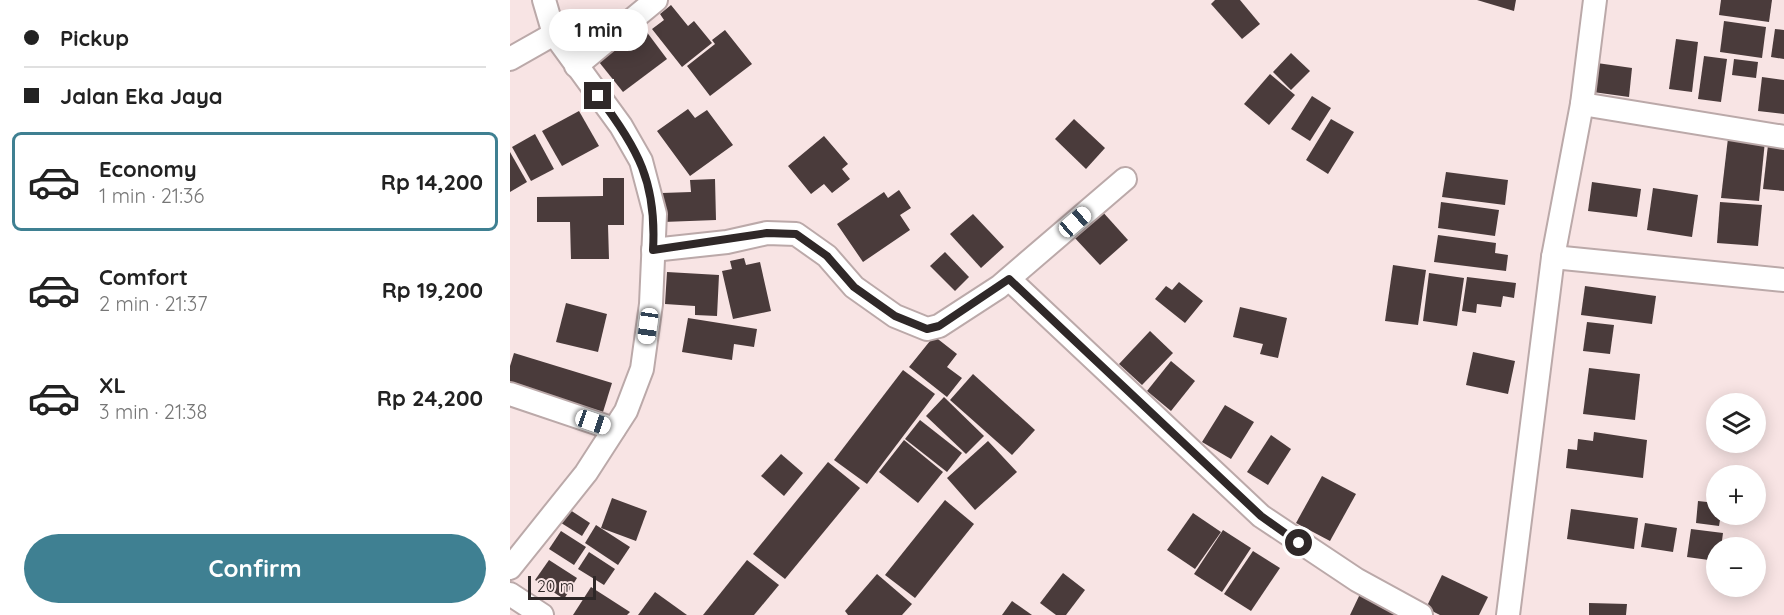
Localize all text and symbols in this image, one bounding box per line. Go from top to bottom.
callout: 1 min [548,9,648,51]
text: 1 min [574,17,623,42]
text: Pickup [60,24,129,52]
text: Jalan Eka Jaya [60,82,223,110]
route end [584,82,611,109]
icon: car [27,155,81,209]
text: Economy [99,155,197,183]
text: Rp 14,200 [381,168,483,196]
text: 1 min · 21:36 [99,183,204,208]
car [1056,203,1094,241]
icon: car [27,263,81,317]
text: Comfort [99,263,188,291]
text: Rp 19,200 [382,276,483,304]
text: 2 min · 21:37 [99,291,207,316]
car [637,307,659,345]
icon: car [27,371,81,425]
text: XL [99,371,126,399]
text: Rp 24,200 [377,384,483,412]
map controls [1706,393,1766,597]
button: layers [1706,393,1766,453]
text: 3 min · 21:38 [99,399,207,424]
car [573,408,613,436]
button: + [1706,465,1766,525]
route start [1285,529,1312,556]
button: Confirm [24,534,486,603]
button: − [1706,537,1766,597]
scale bar [528,573,596,600]
text: 20 m [537,576,574,596]

